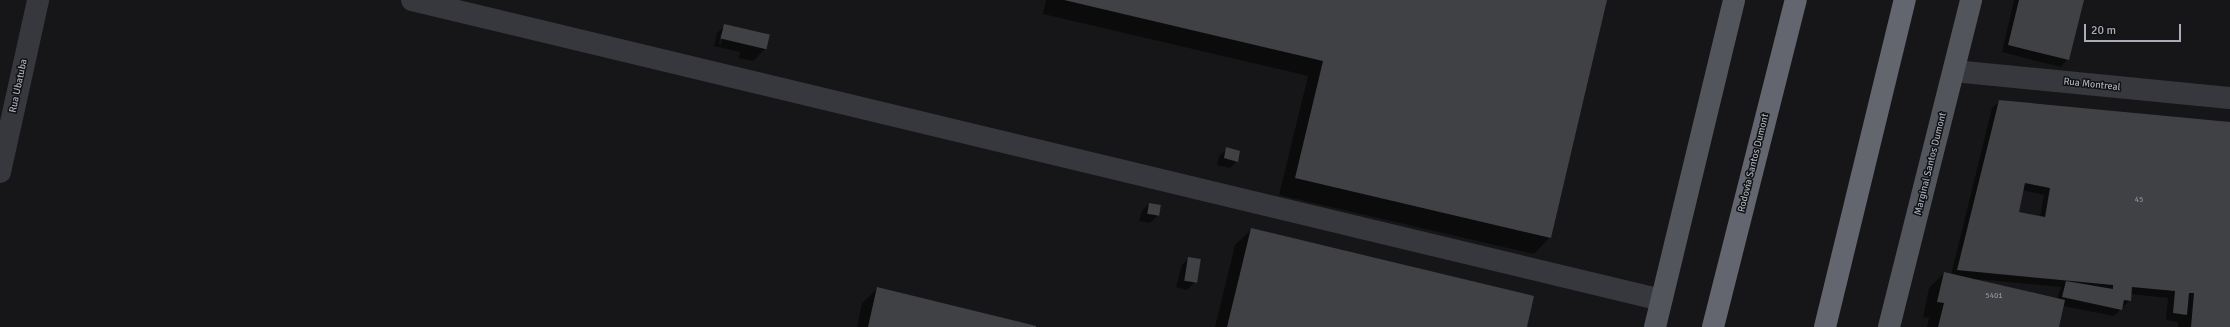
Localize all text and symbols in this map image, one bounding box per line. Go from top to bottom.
scale bar [2086,16,2183,42]
text: 20 m [2091,23,2116,38]
street label: Rua Ubatuba [7,58,31,114]
street label: Rua Montreal [2063,76,2121,94]
street label: Marginal Santos Dumont [1912,111,1950,217]
street label: Rodovia Santos Dumont [1736,112,1772,214]
house number: 45 [2135,195,2143,205]
house number: 5401 [1985,291,2003,301]

